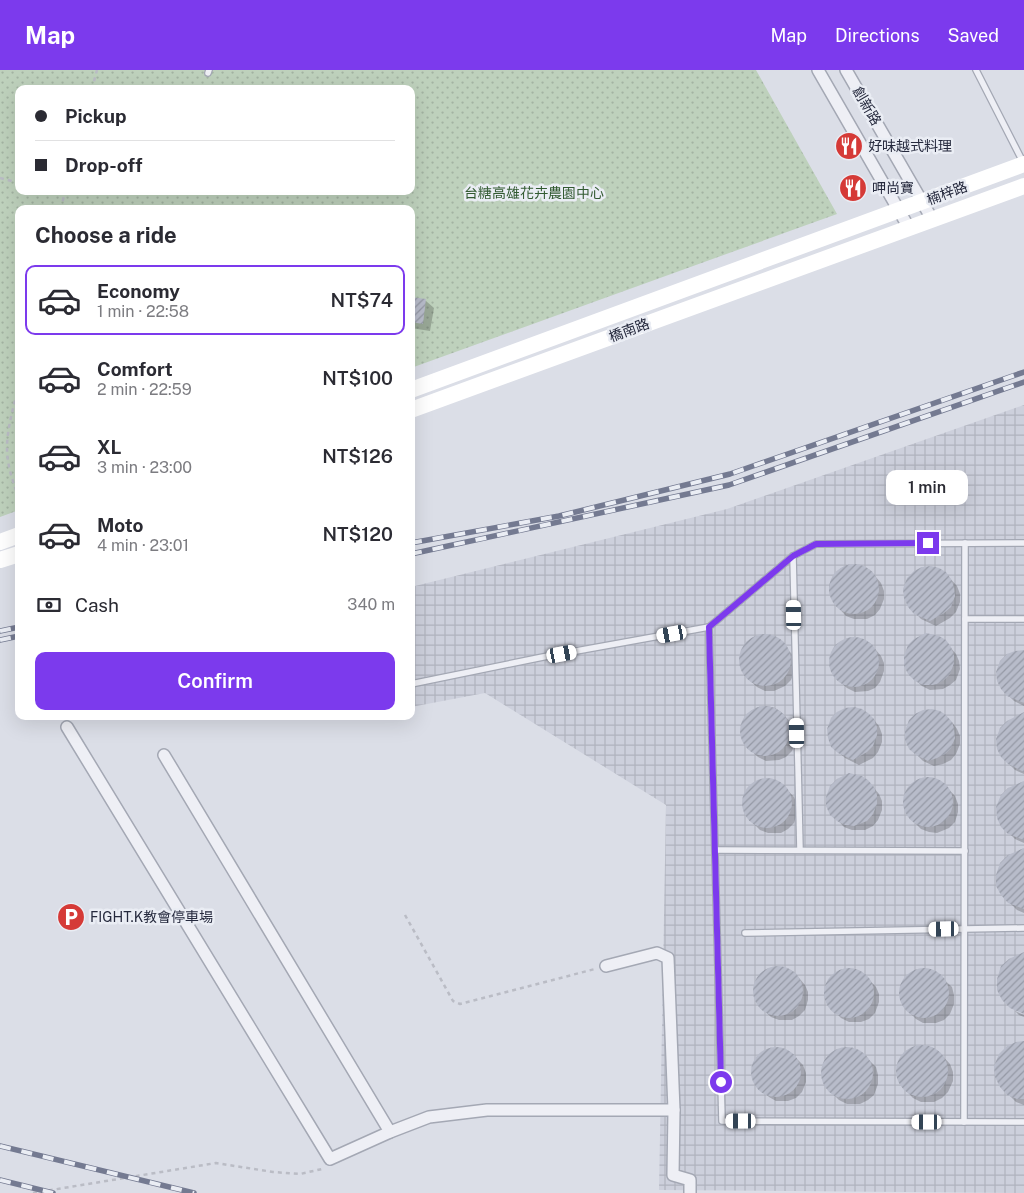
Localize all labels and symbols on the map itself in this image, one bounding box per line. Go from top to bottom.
street label: 創新路 [850,84,884,128]
restaurant icon: 好味越式料理 [834,131,864,161]
place label: 好味越式料理 [868,138,952,154]
restaurant icon: 呷尚寶 [838,173,868,203]
street label: 楠梓路 [925,178,969,208]
place label: 呷尚寶 [872,180,914,196]
park label: 台糖高雄花卉農園中心 [464,185,604,201]
street label: 橋南路 [607,315,651,345]
callout: 1 min [887,470,969,506]
route end [917,532,939,554]
car [786,600,801,630]
car [655,624,688,644]
car [545,644,578,664]
car [789,718,804,748]
parking icon: FIGHT.K教會停車場 [56,902,86,932]
place label: FIGHT.K教會停車場 [90,909,213,925]
car [928,921,959,937]
route start [710,1071,732,1093]
car [726,1114,756,1129]
car [912,1115,942,1130]

